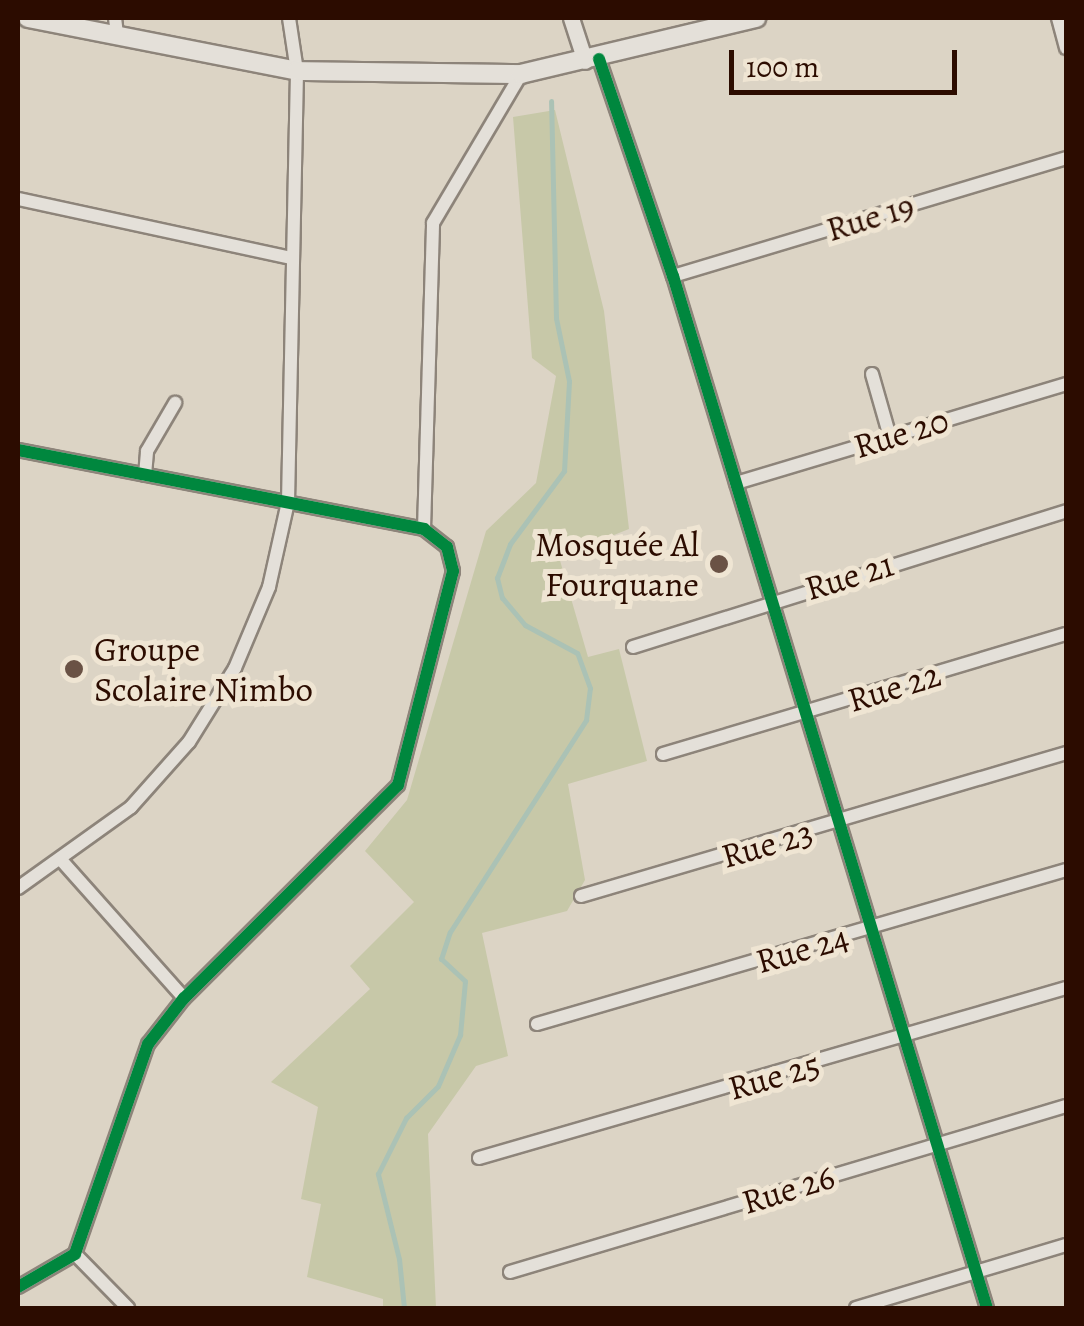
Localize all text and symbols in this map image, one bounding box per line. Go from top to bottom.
scale bar [734,30,962,92]
text: 100 m [746,47,819,87]
street label: Rue 19 [821,184,919,250]
street label: Rue 20 [848,399,954,467]
place label: Mosquée Al Fourquane [535,523,699,605]
street label: Rue 21 [800,543,898,609]
marker: Mosquée Al Fourquane [708,553,730,575]
place label: Groupe Scolaire Nimbo [94,628,313,710]
street label: Rue 22 [842,653,946,721]
marker: Groupe Scolaire Nimbo [63,658,85,680]
street label: Rue 23 [716,811,818,877]
street label: Rue 24 [751,916,853,982]
street label: Rue 25 [723,1043,825,1109]
street label: Rue 26 [737,1155,839,1223]

